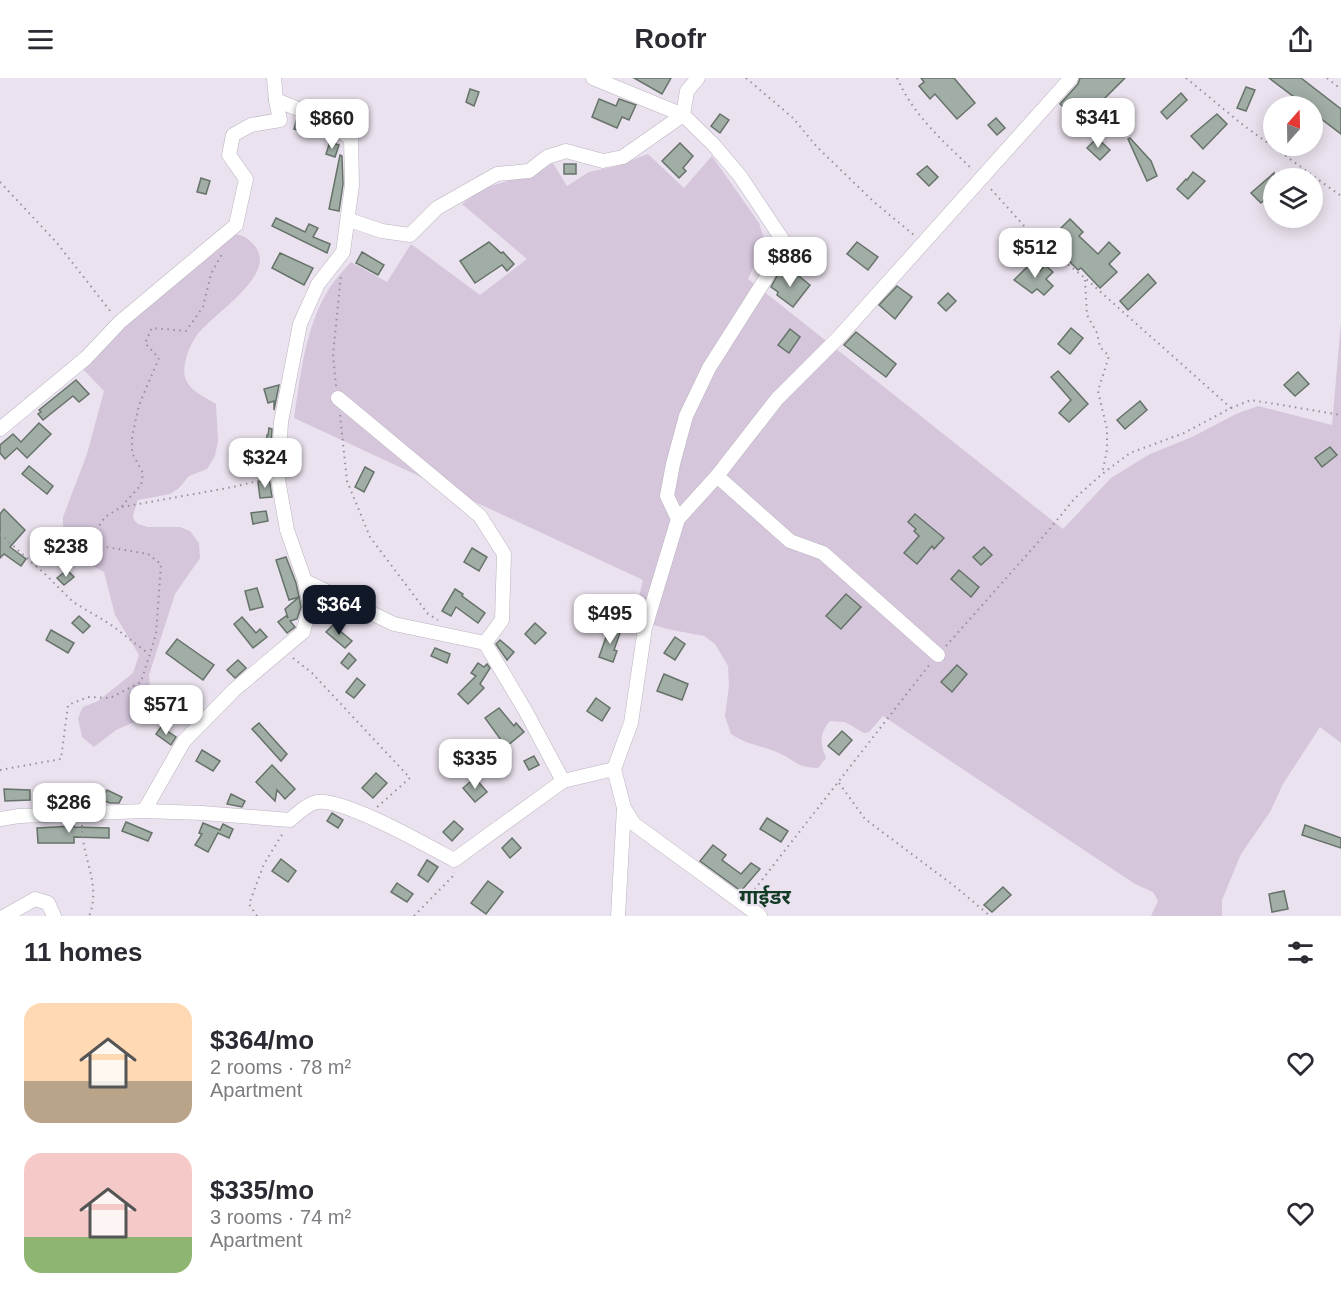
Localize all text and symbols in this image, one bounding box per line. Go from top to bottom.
icon: menu [24,23,57,56]
icon: share [1284,23,1317,56]
text: Roofr [635,24,706,54]
north arrow [1263,96,1323,156]
map controls [1263,96,1323,228]
pin: $341 [1062,98,1134,149]
pin: $860 [296,99,368,150]
text: $341 [1076,106,1120,128]
text: $860 [310,107,354,129]
button: layers [1263,168,1323,228]
pin: $512 [999,228,1071,279]
text: $512 [1013,236,1057,258]
pin: $886 [754,237,826,288]
text: $886 [768,245,812,267]
pin: $324 [229,438,301,489]
text: $324 [243,446,287,468]
pin: $238 [30,527,102,578]
text: $238 [44,535,88,557]
pin: $364 [303,585,375,636]
text: $364 [317,593,361,615]
pin: $495 [574,594,646,645]
text: $495 [588,602,632,624]
pin: $571 [130,685,202,736]
text: $571 [144,693,188,715]
pin: $335 [439,739,511,790]
text: $335 [453,747,497,769]
pin: $286 [33,783,105,834]
text: $286 [47,791,91,813]
district label: गाईडर [739,885,791,908]
icon: filters [1284,936,1317,969]
text: 11 homes [24,937,143,967]
text: $364/mo [210,1025,314,1055]
icon: home [72,1027,144,1099]
icon: heart [1284,1047,1317,1080]
text: 2 rooms · 78 m² [210,1056,351,1078]
text: Apartment [210,1079,302,1101]
text: $335/mo [210,1175,314,1205]
icon: home [72,1177,144,1249]
icon: heart [1284,1197,1317,1230]
text: 3 rooms · 74 m² [210,1206,351,1228]
text: Apartment [210,1229,302,1251]

